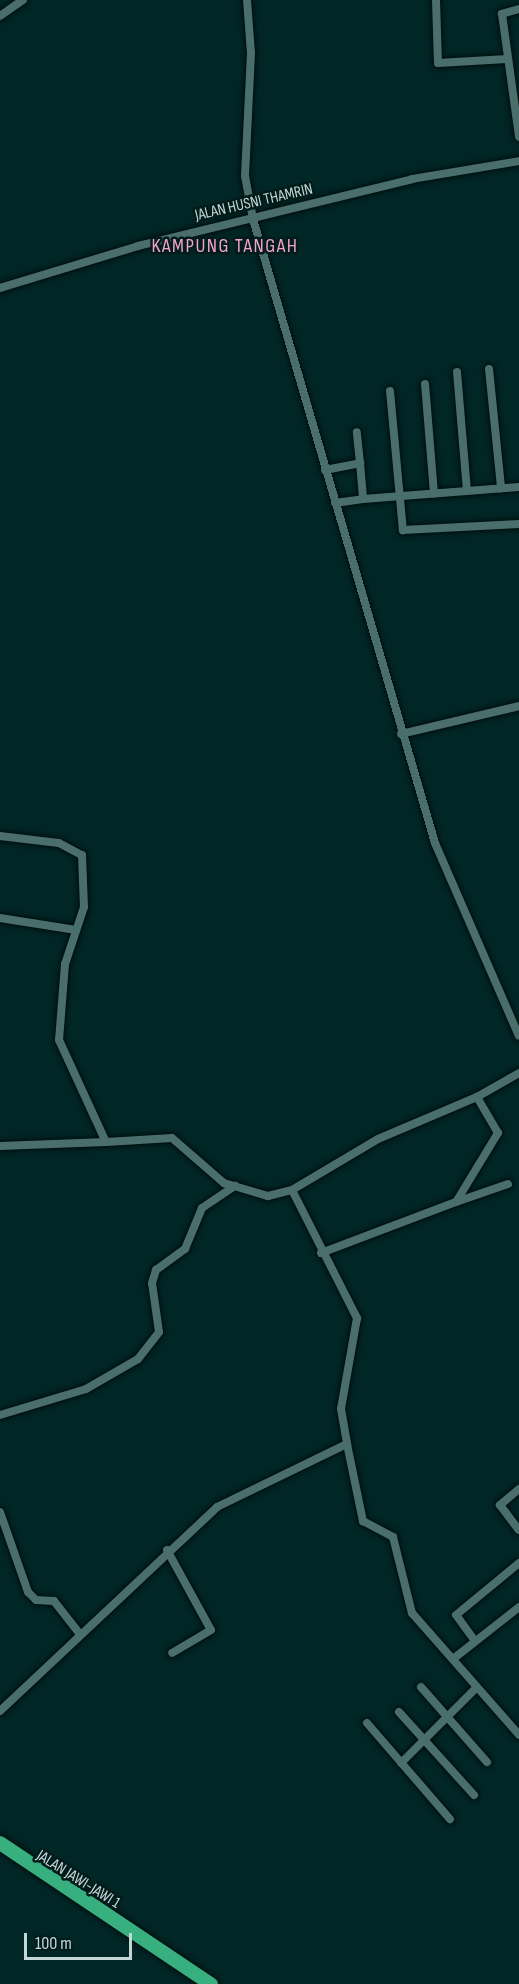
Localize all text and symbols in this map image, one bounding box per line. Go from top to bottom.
street label: JALAN HUSNI THAMRIN [193,180,315,226]
district label: KAMPUNG TANGAH [151,234,299,258]
street label: JALAN JAWI-JAWI 1 [33,1847,123,1913]
scale bar [27,1921,135,1959]
text: 100 m [35,1933,72,1954]

